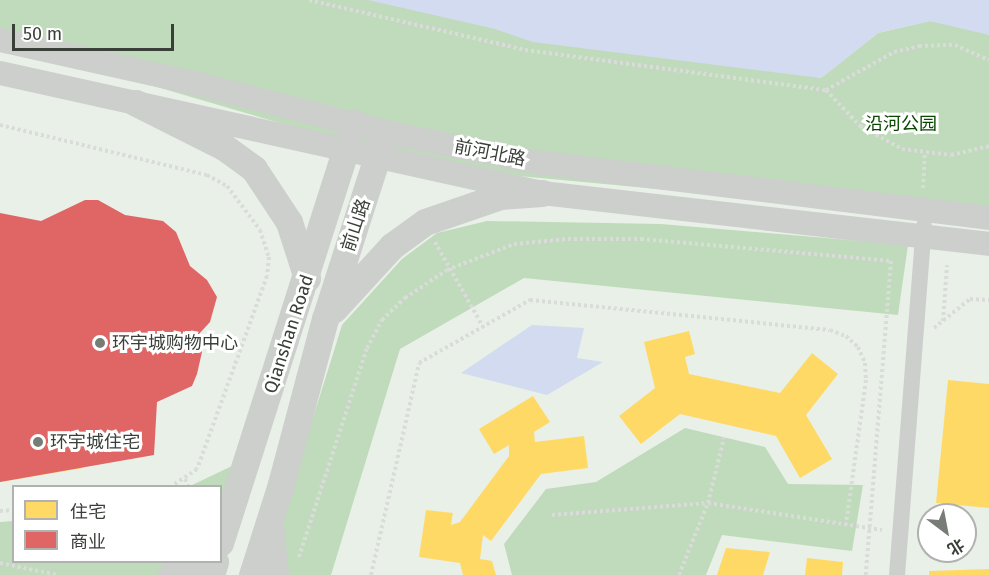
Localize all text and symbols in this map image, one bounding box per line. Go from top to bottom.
scale bar [15,12,177,50]
text: 50 m [23,23,62,45]
park label: 沿河公园 [865,113,937,135]
street label: 前河北路 [453,136,527,170]
street label: 前山路 [337,196,375,254]
street label: Qianshan Road [260,272,318,396]
place label: 环宇城购物中心 [112,332,238,354]
marker: 环宇城购物中心 [93,336,107,350]
place label: 环宇城住宅 [50,431,140,453]
marker: 环宇城住宅 [31,435,45,449]
legend [12,485,222,563]
text: 住宅 [70,501,106,523]
north arrow [917,503,977,563]
text: 商业 [70,531,106,553]
text: 北 [944,535,968,559]

